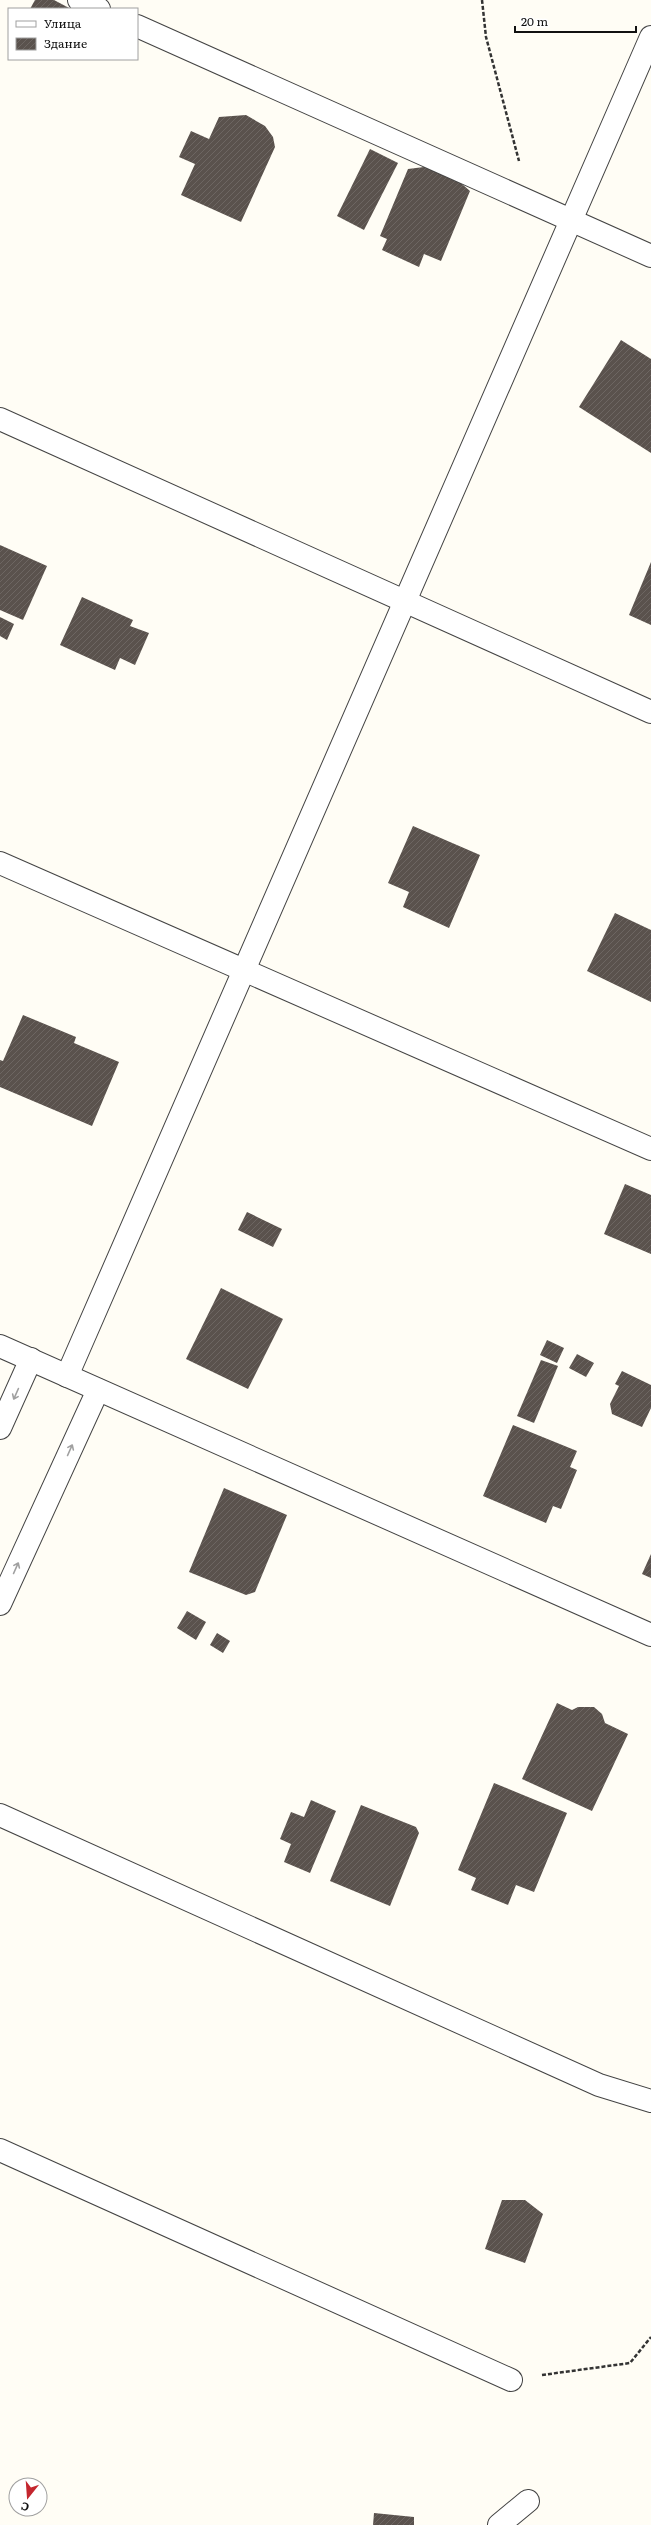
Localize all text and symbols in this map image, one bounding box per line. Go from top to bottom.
legend [8,8,138,60]
scale bar [515,8,636,34]
text: 20 m [521,12,548,30]
text: Улица [44,14,82,32]
text: Здание [44,34,87,52]
one-way arrow [11,1388,19,1400]
one-way arrow [67,1445,74,1457]
one-way arrow [13,1563,20,1575]
north arrow [8,2477,48,2517]
text: С [19,2499,31,2516]

